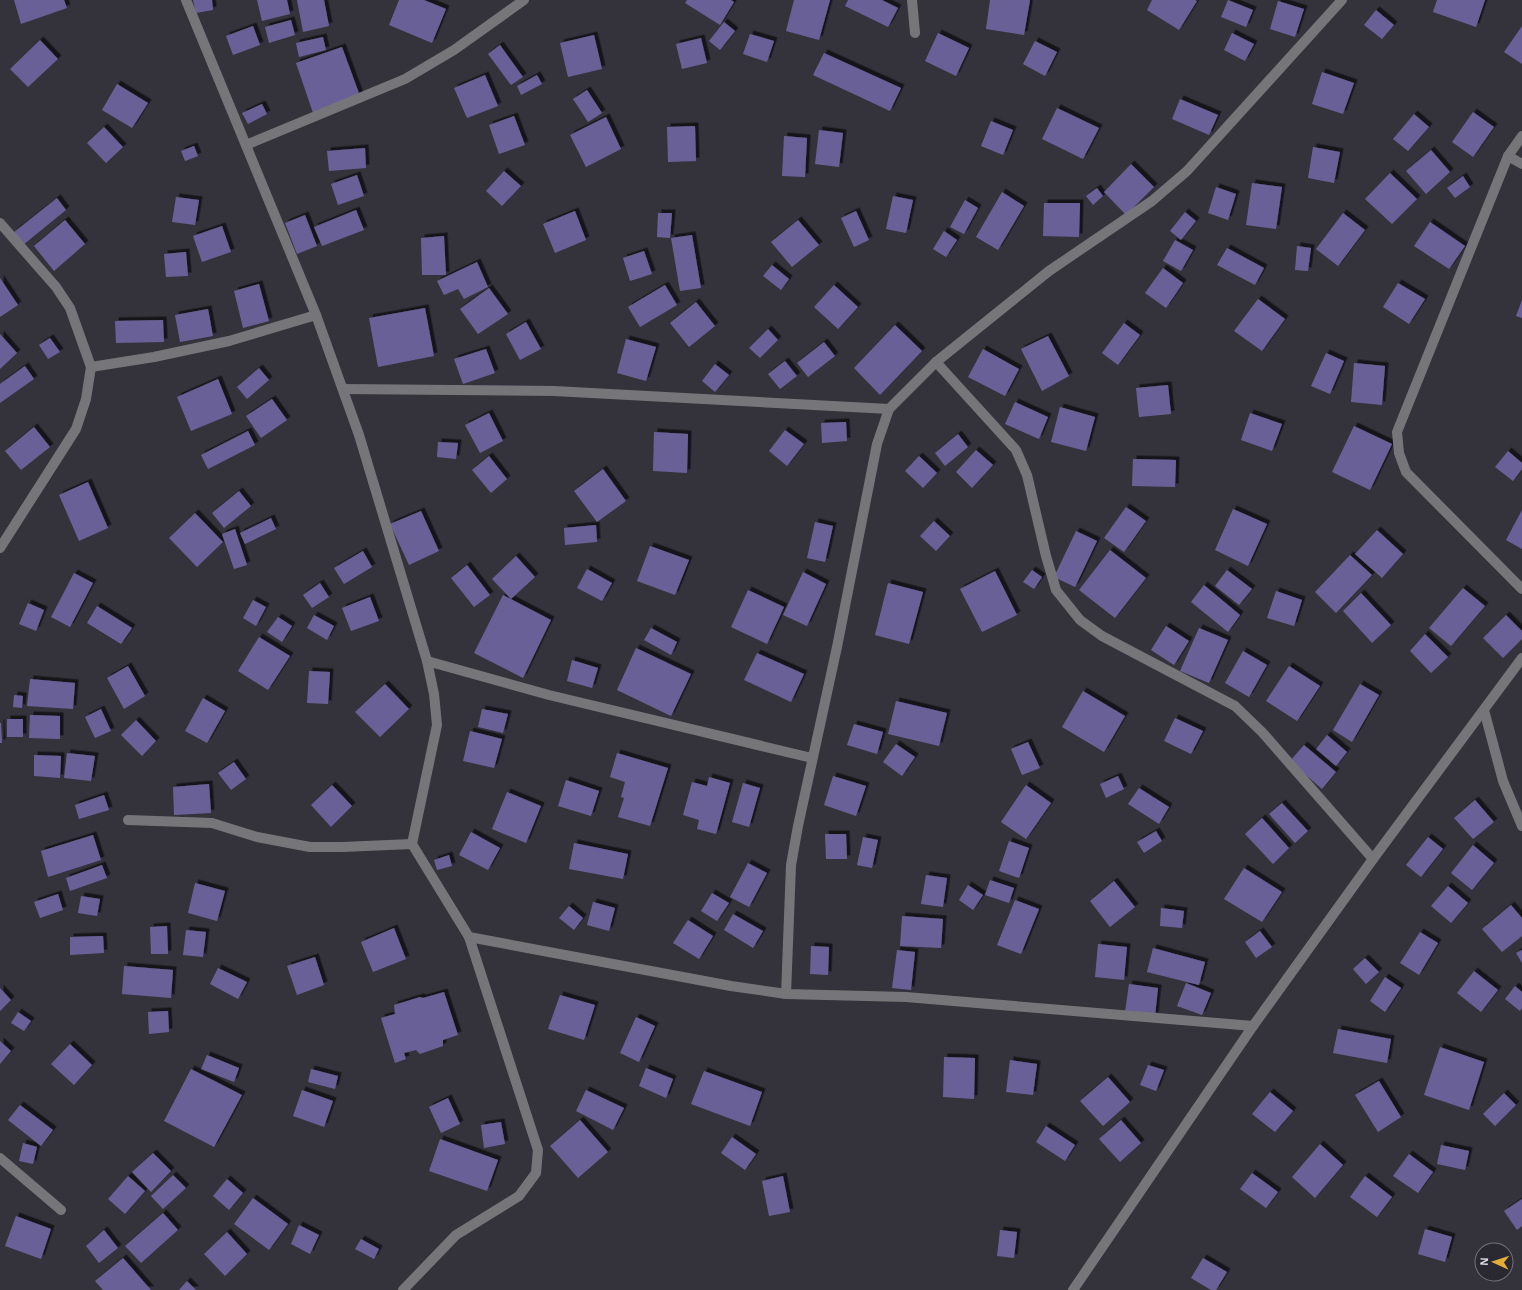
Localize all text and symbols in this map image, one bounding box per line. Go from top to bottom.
north arrow [1474,1242,1514,1282]
text: N [1478,1257,1490,1266]

